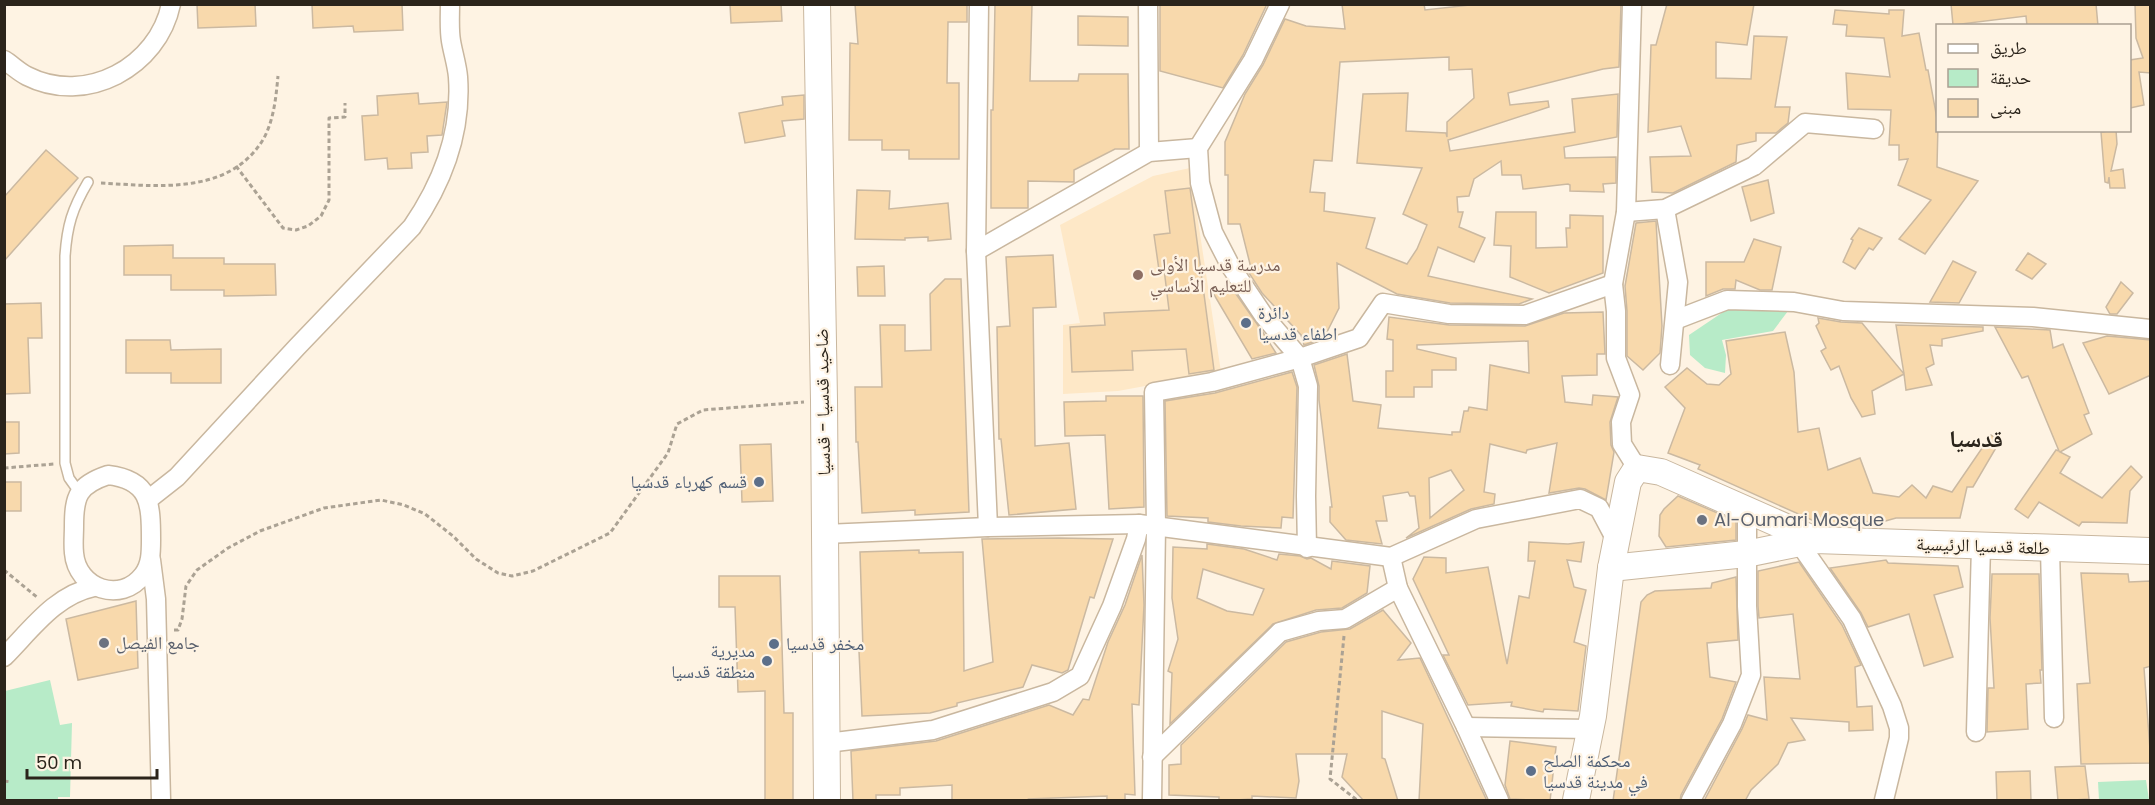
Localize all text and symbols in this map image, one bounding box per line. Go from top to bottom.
legend [1936,24,2131,132]
text: طريق [1990,35,2027,60]
text: حديقة [1990,65,2031,90]
text: مبنى [1990,95,2021,120]
place label: مدرسة قدسيا الأولى للتعليم الأساسي [1150,252,1280,301]
marker: مدرسة قدسيا الأولى للتعليم الأساسي [1131,268,1145,282]
place label: دائرة اطفاء قدسيا [1258,300,1337,346]
marker: دائرة اطفاء قدسيا [1239,316,1253,330]
street label: ضاحيد قدسيا - قدسيا [809,328,836,476]
district label: قدسيا [1949,422,2003,455]
place label: قسم كهرباء قدسيا [630,469,747,494]
marker: قسم كهرباء قدسيا [752,475,766,489]
place label: Al-Oumari Mosque [1714,507,1884,532]
marker: Al-Oumari Mosque [1695,513,1709,527]
street label: طلعة قدسيا الرئيسية [1916,531,2050,560]
place label: جامع الفيصل [116,630,200,655]
place label: مخفر قدسيا [786,631,864,656]
marker: جامع الفيصل [97,636,111,650]
marker: مخفر قدسيا [767,637,781,651]
place label: مديرية منطقة قدسيا [671,638,755,684]
marker: مديرية منطقة قدسيا [760,654,774,668]
scale bar [27,742,158,780]
place label: محكمة الصلح في مدينة قدسيا [1543,748,1648,797]
text: 50 m [36,750,82,775]
marker: محكمة الصلح في مدينة قدسيا [1524,764,1538,778]

